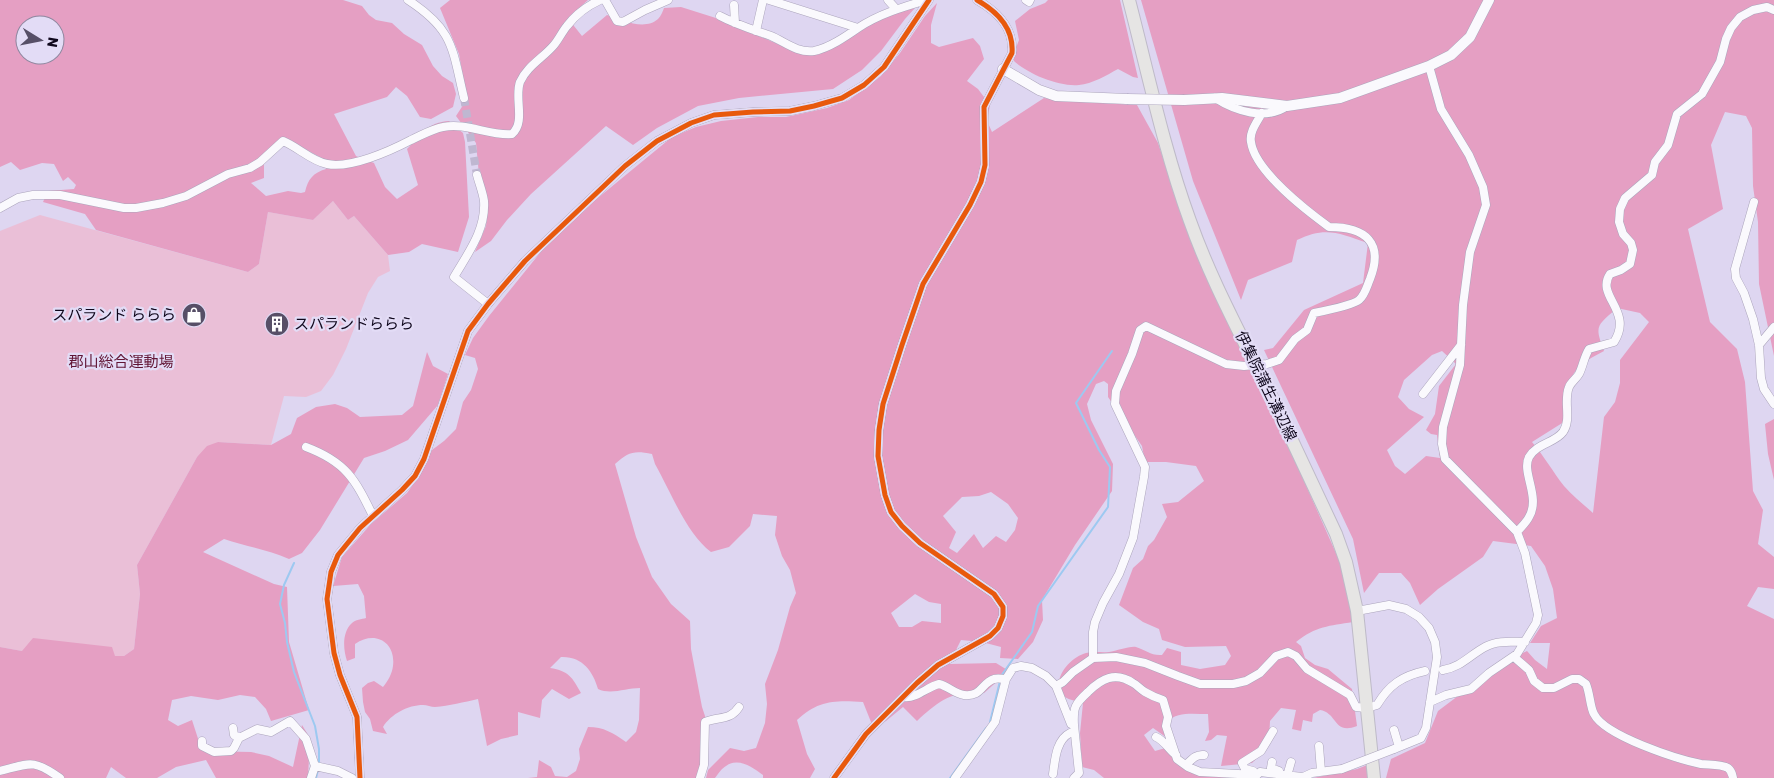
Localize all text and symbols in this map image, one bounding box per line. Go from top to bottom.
north arrow [15,15,65,65]
text: N [43,36,62,49]
shop icon: スパランド ららら [181,302,207,328]
place label: スパランド ららら [52,306,176,324]
building icon: スパランドららら [264,311,290,337]
place label: スパランドららら [294,315,414,333]
street label: 伊集院蒲生溝辺線 [1232,328,1300,444]
park label: 郡山総合運動場 [68,353,174,371]

